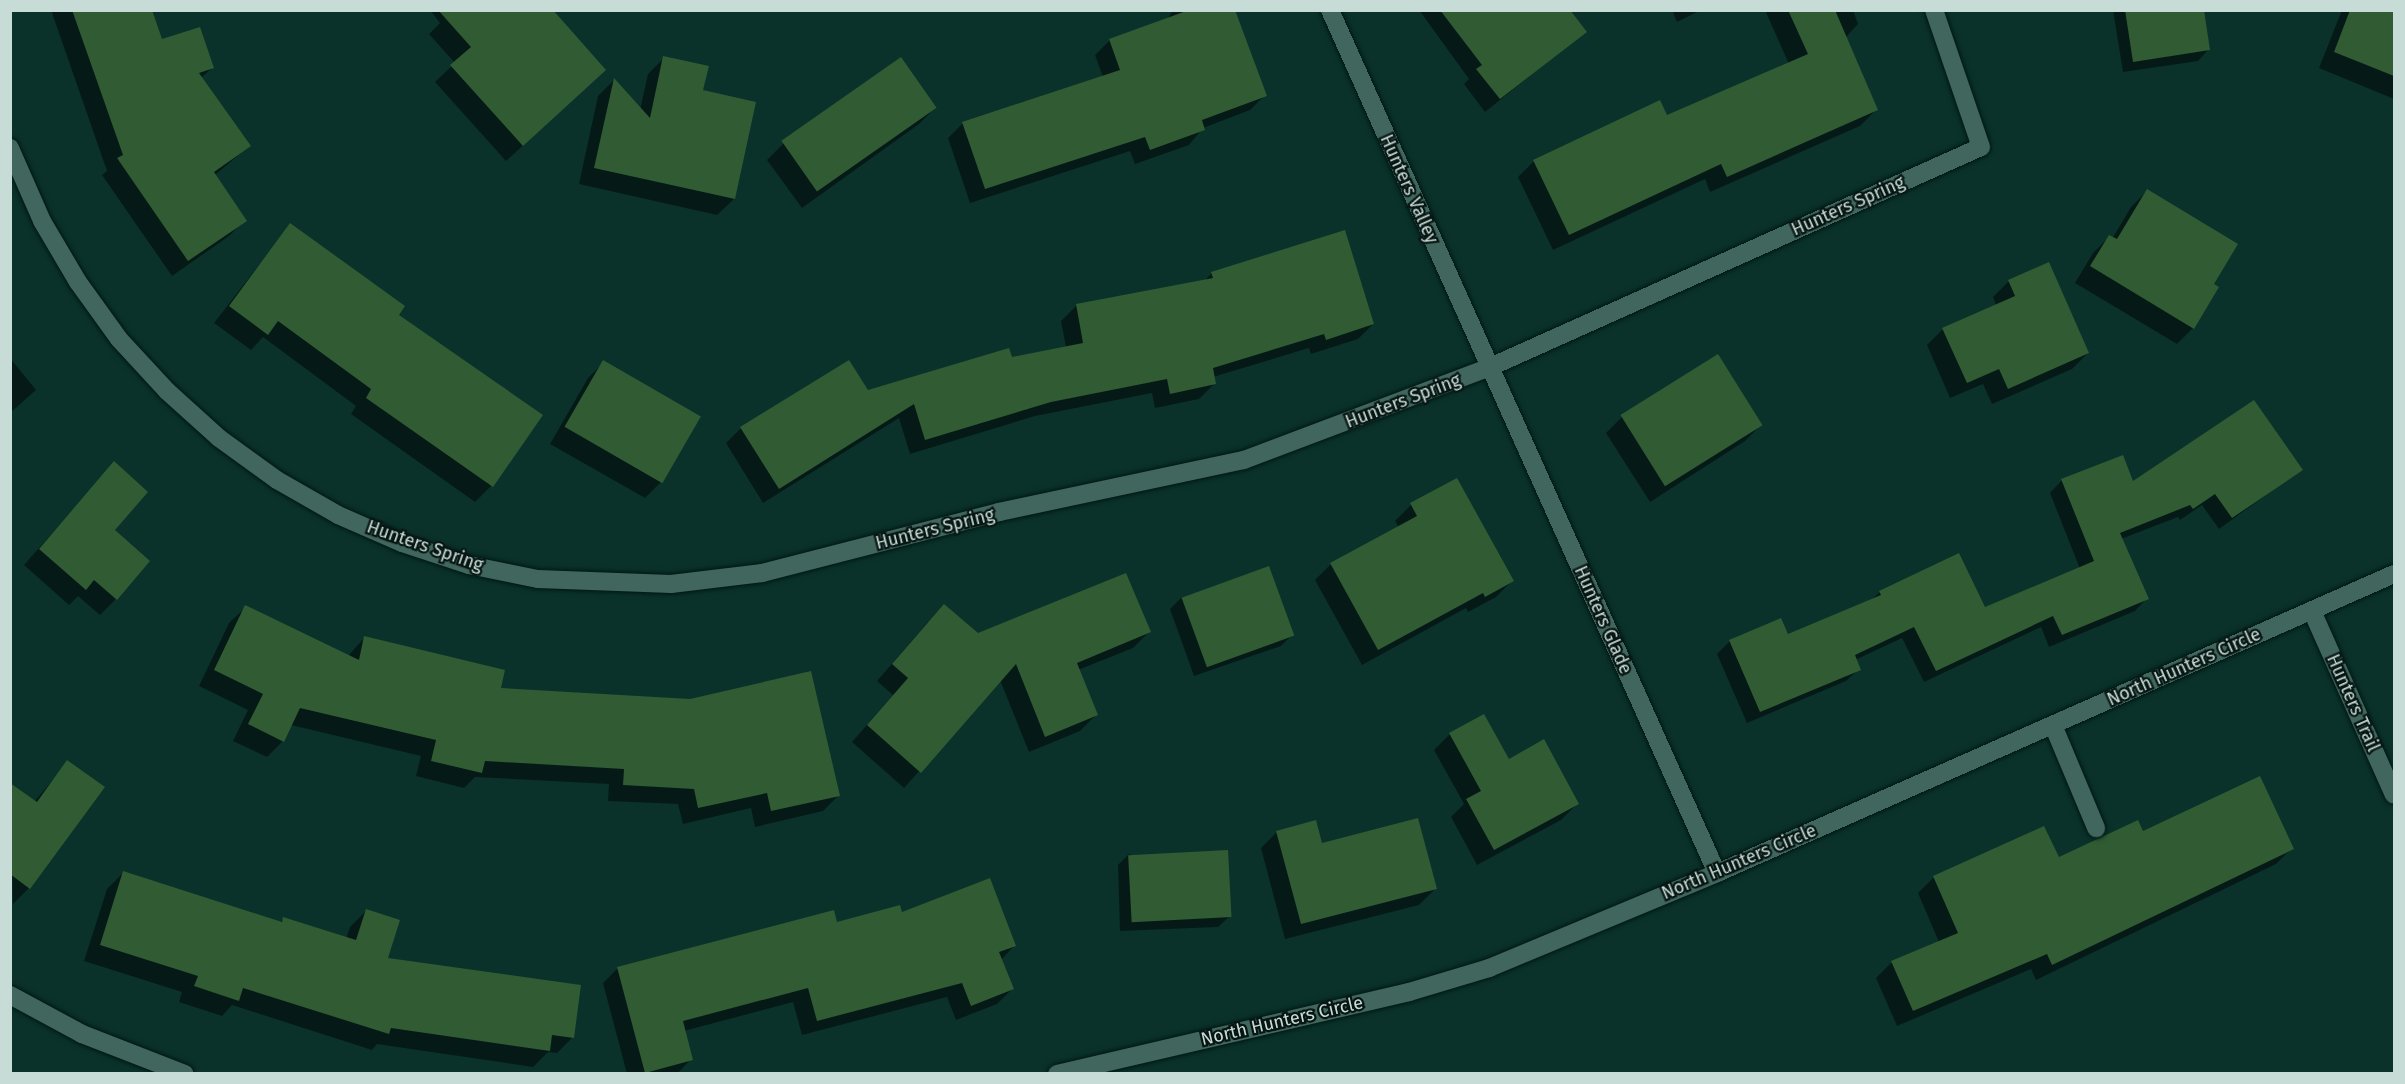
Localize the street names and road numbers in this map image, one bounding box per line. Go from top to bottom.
street label: Hunters Valley [1375,131,1443,247]
street label: Hunters Spring [1788,171,1908,241]
street label: Hunters Spring [1342,369,1464,433]
street label: Hunters Spring [873,504,997,554]
street label: Hunters Spring [364,516,486,576]
street label: Hunters Glade [1570,563,1636,677]
street label: North Hunters Circle [2104,623,2264,711]
street label: Hunters Trail [2322,651,2384,755]
street label: North Hunters Circle [1658,820,1820,904]
street label: North Hunters Circle [1199,992,1365,1050]

